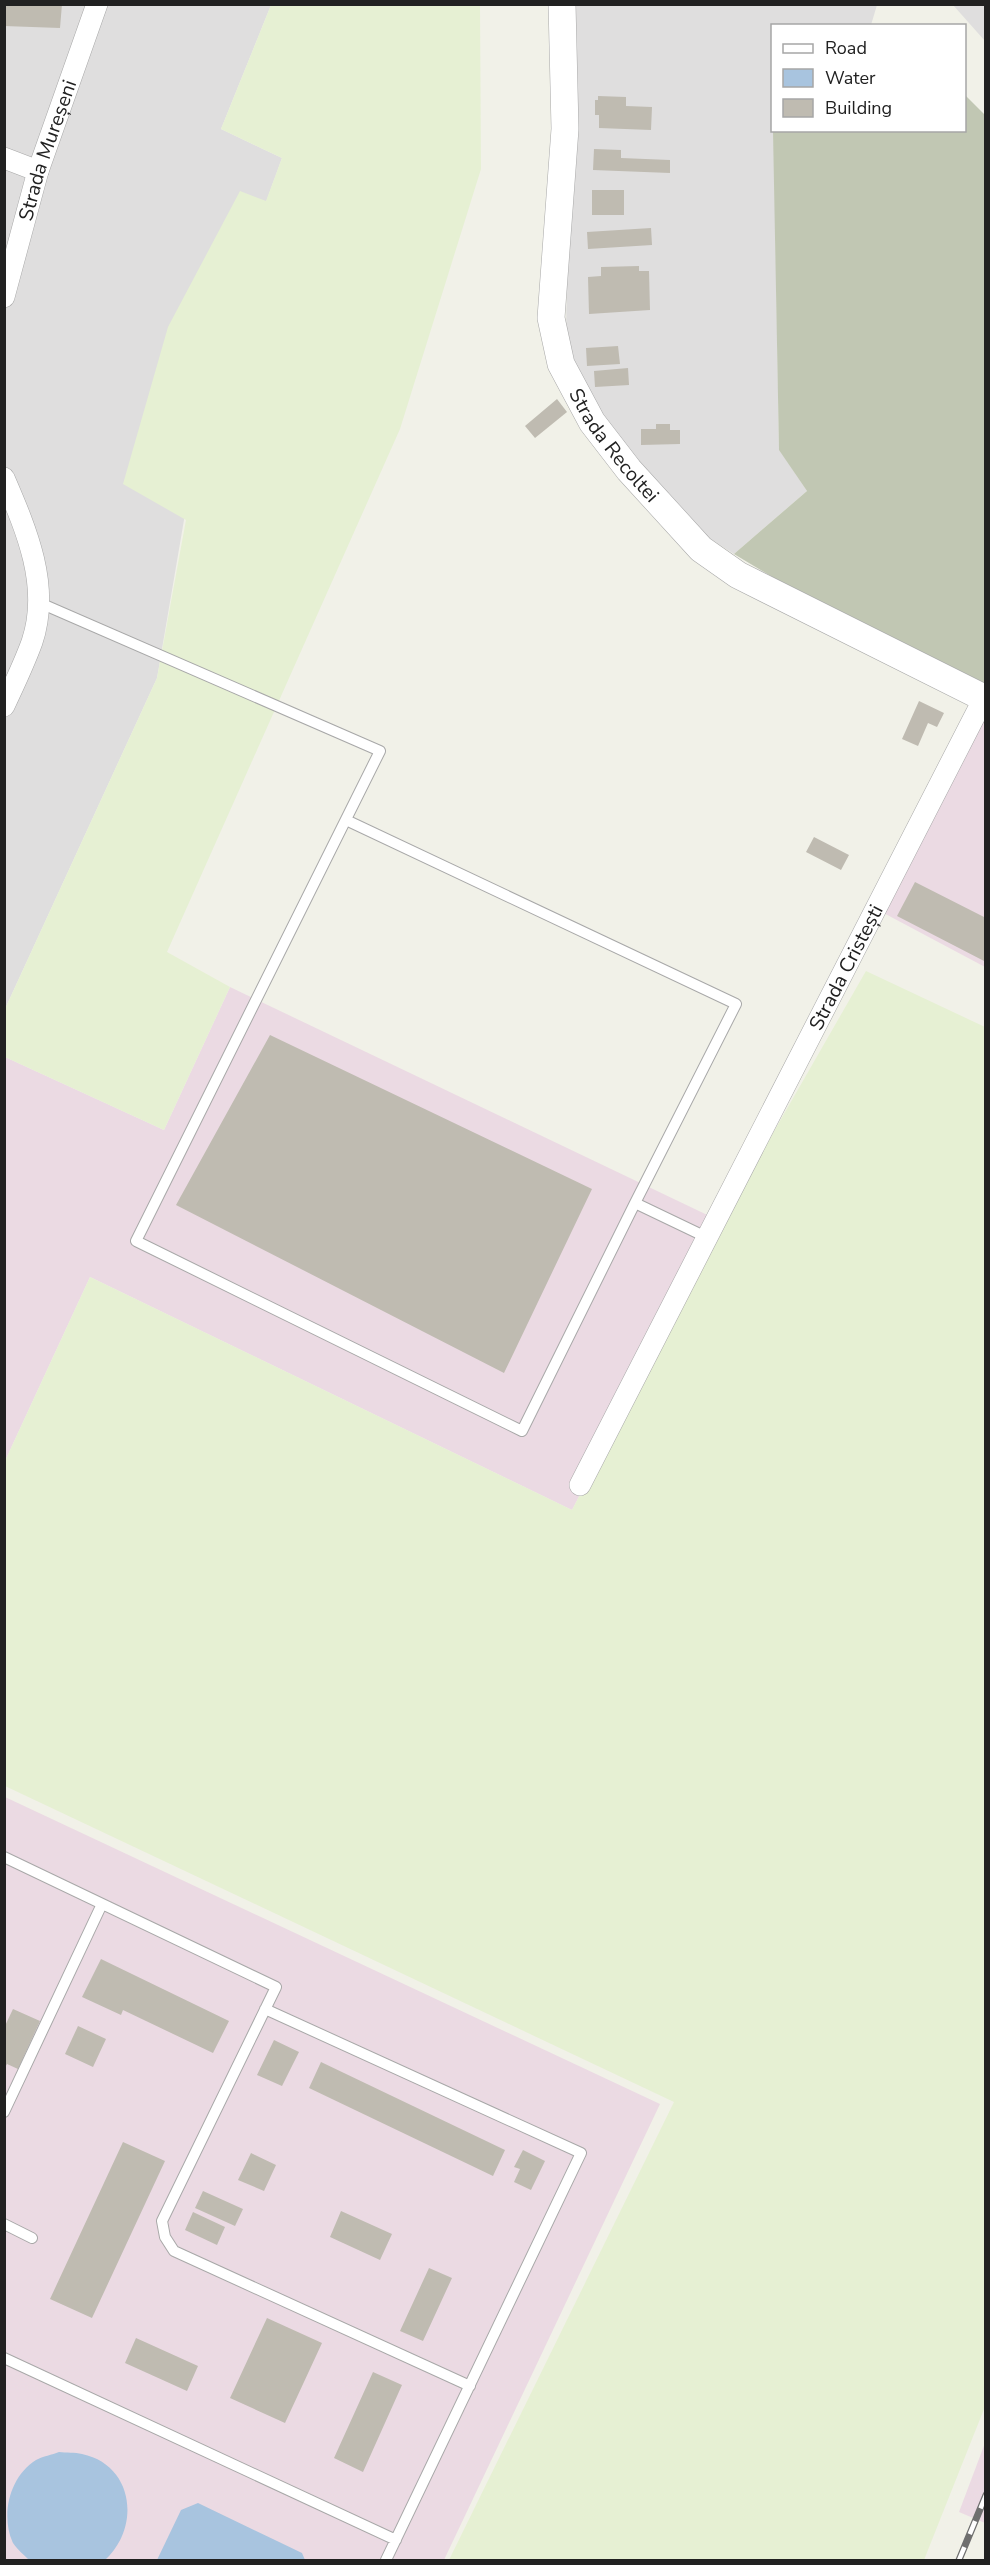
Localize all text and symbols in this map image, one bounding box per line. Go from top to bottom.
legend [771,24,966,132]
text: Road [825,36,867,60]
text: Water [825,66,876,90]
street label: Strada Mureșeni [12,76,83,224]
text: Building [825,96,892,120]
street label: Strada Recoltei [563,383,665,508]
street label: Strada Cristești [802,900,889,1035]

